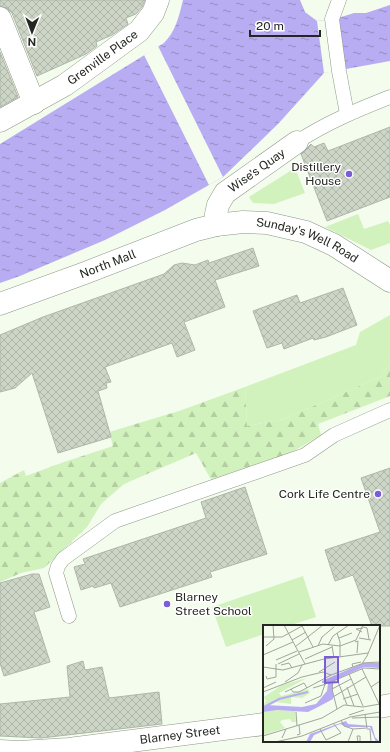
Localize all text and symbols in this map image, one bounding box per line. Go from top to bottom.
north arrow [12,12,52,52]
scale bar [250,12,320,38]
text: 20 m [256,19,284,33]
street label: Grenville Place [65,27,141,88]
text: N [27,36,36,48]
street label: Wise's Quay [226,145,288,195]
place label: Distillery House [291,160,342,188]
marker: Distillery House [344,169,354,179]
street label: Sunday's Well Road [256,216,361,266]
street label: North Mall [78,247,138,281]
place label: Cork Life Centre [279,487,370,501]
marker: Cork Life Centre [373,489,383,499]
place label: Blarney Street School [175,590,252,618]
marker: Blarney Street School [162,599,172,609]
inset map [263,625,380,742]
street label: Blarney Street [139,723,221,747]

